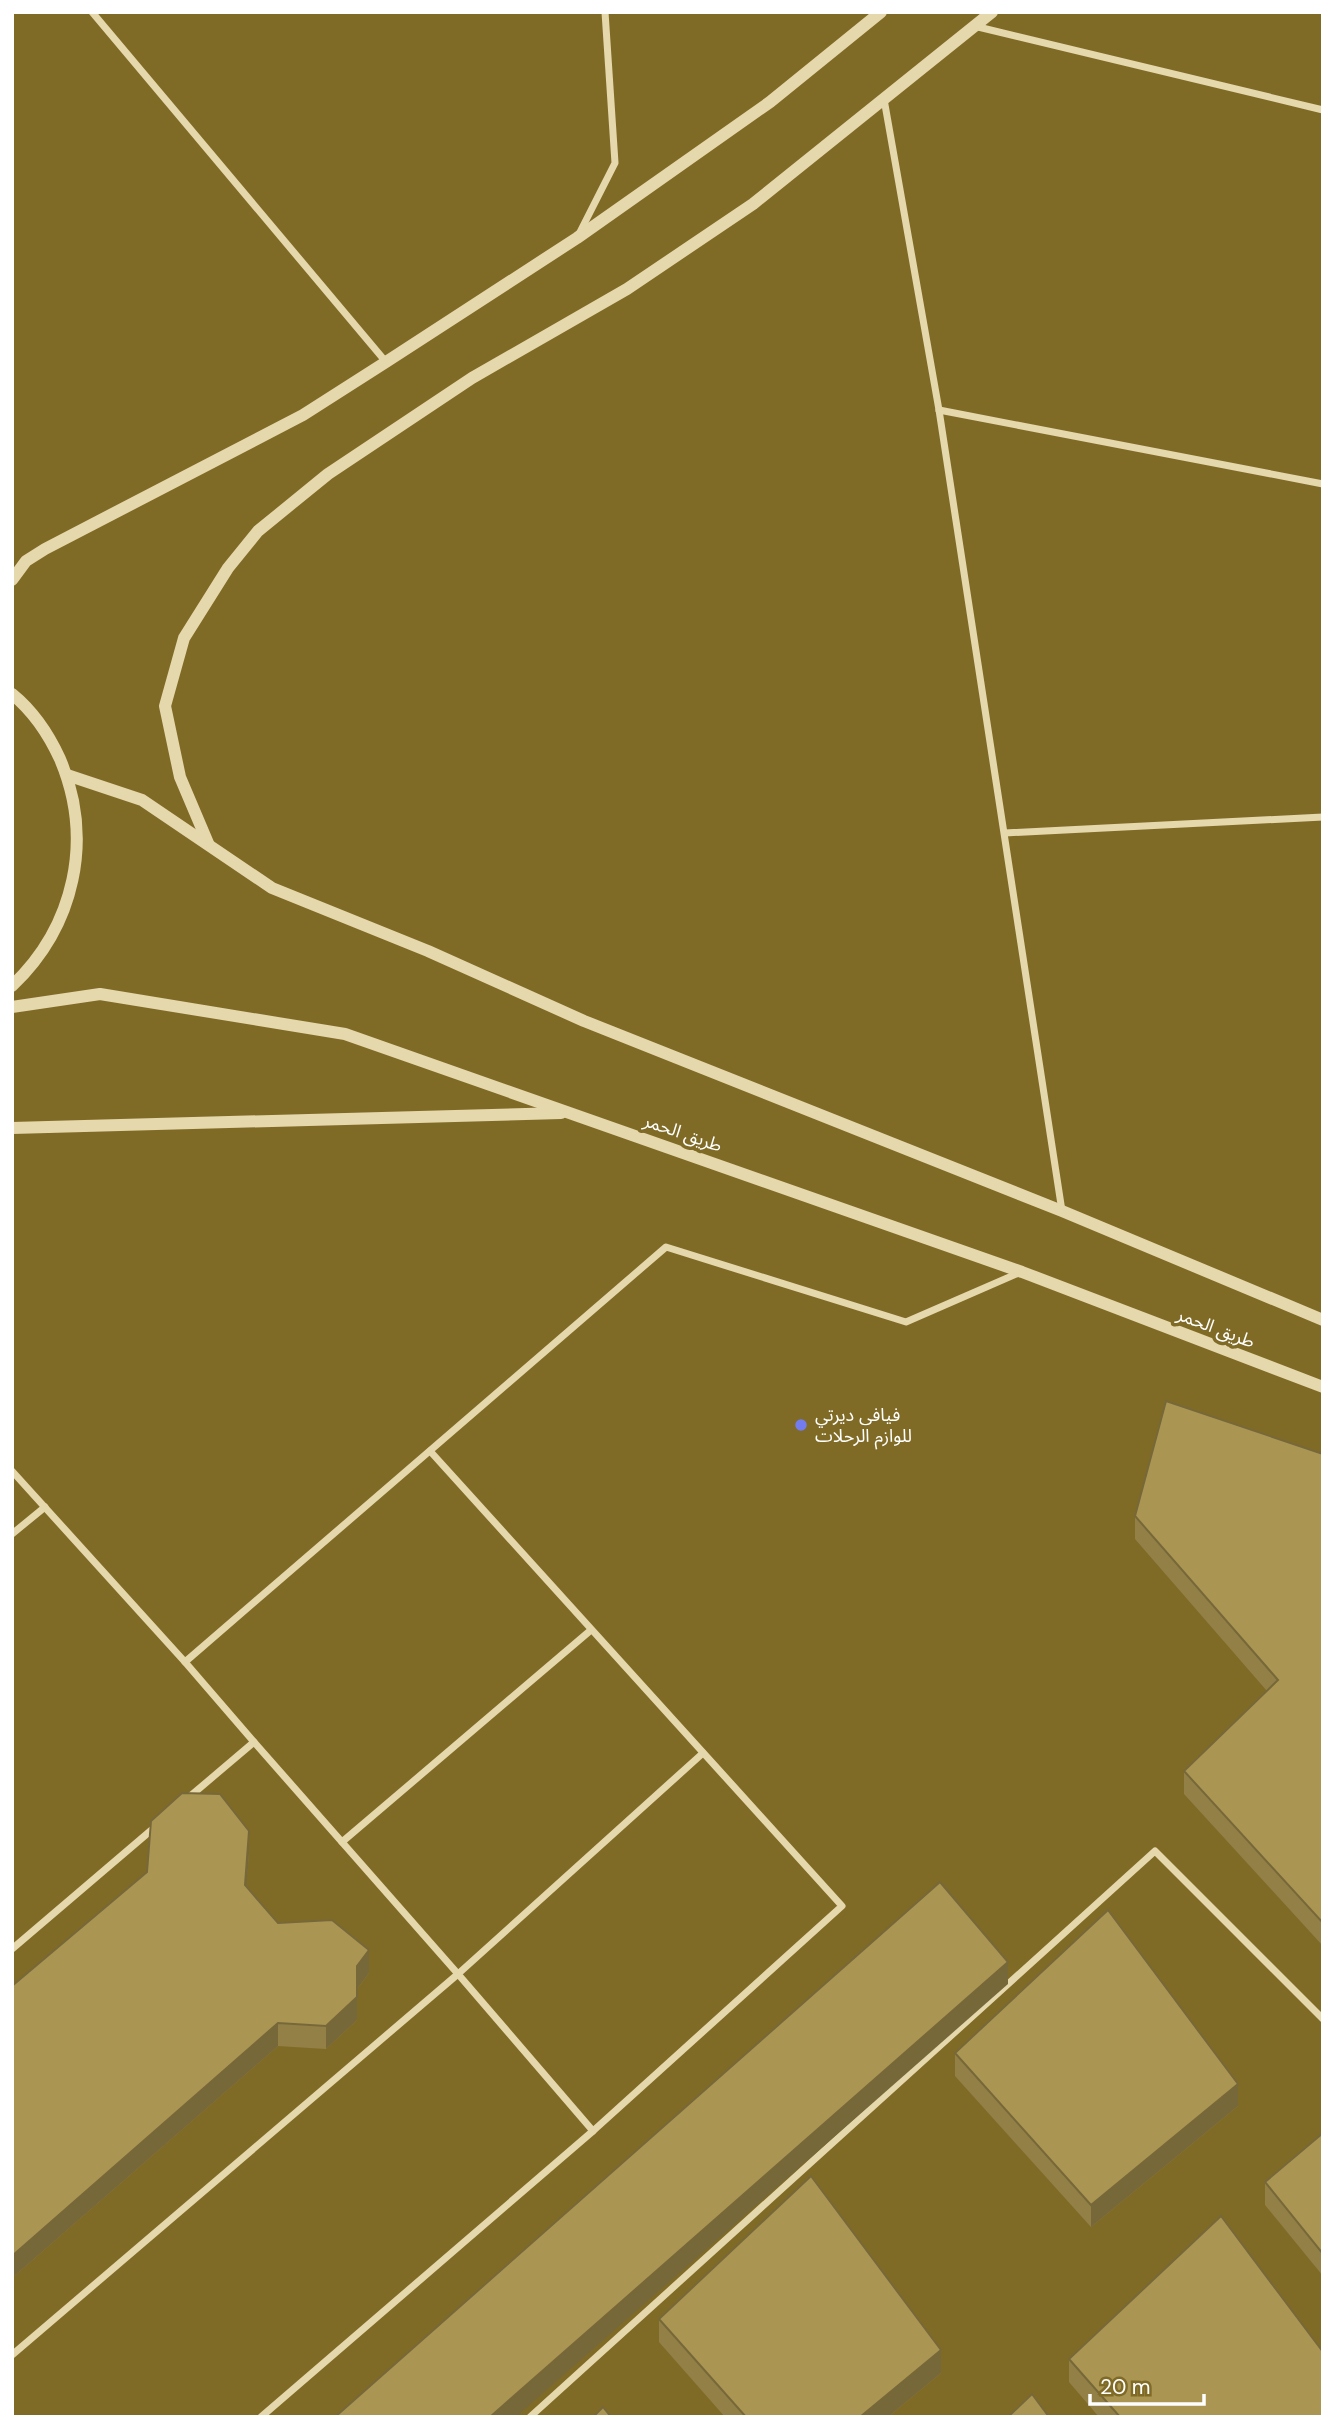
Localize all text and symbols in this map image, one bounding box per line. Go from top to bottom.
street label: طريق الحمر [640,1108,725,1158]
street label: طريق الحمر [1173,1302,1258,1354]
place label: فيافي ديرتي للوازم الرحلات [815,1403,912,1450]
marker: فيافي ديرتي للوازم الرحلات [793,1417,809,1433]
scale bar [1090,2362,1204,2406]
text: 20 m [1100,2373,1151,2401]

